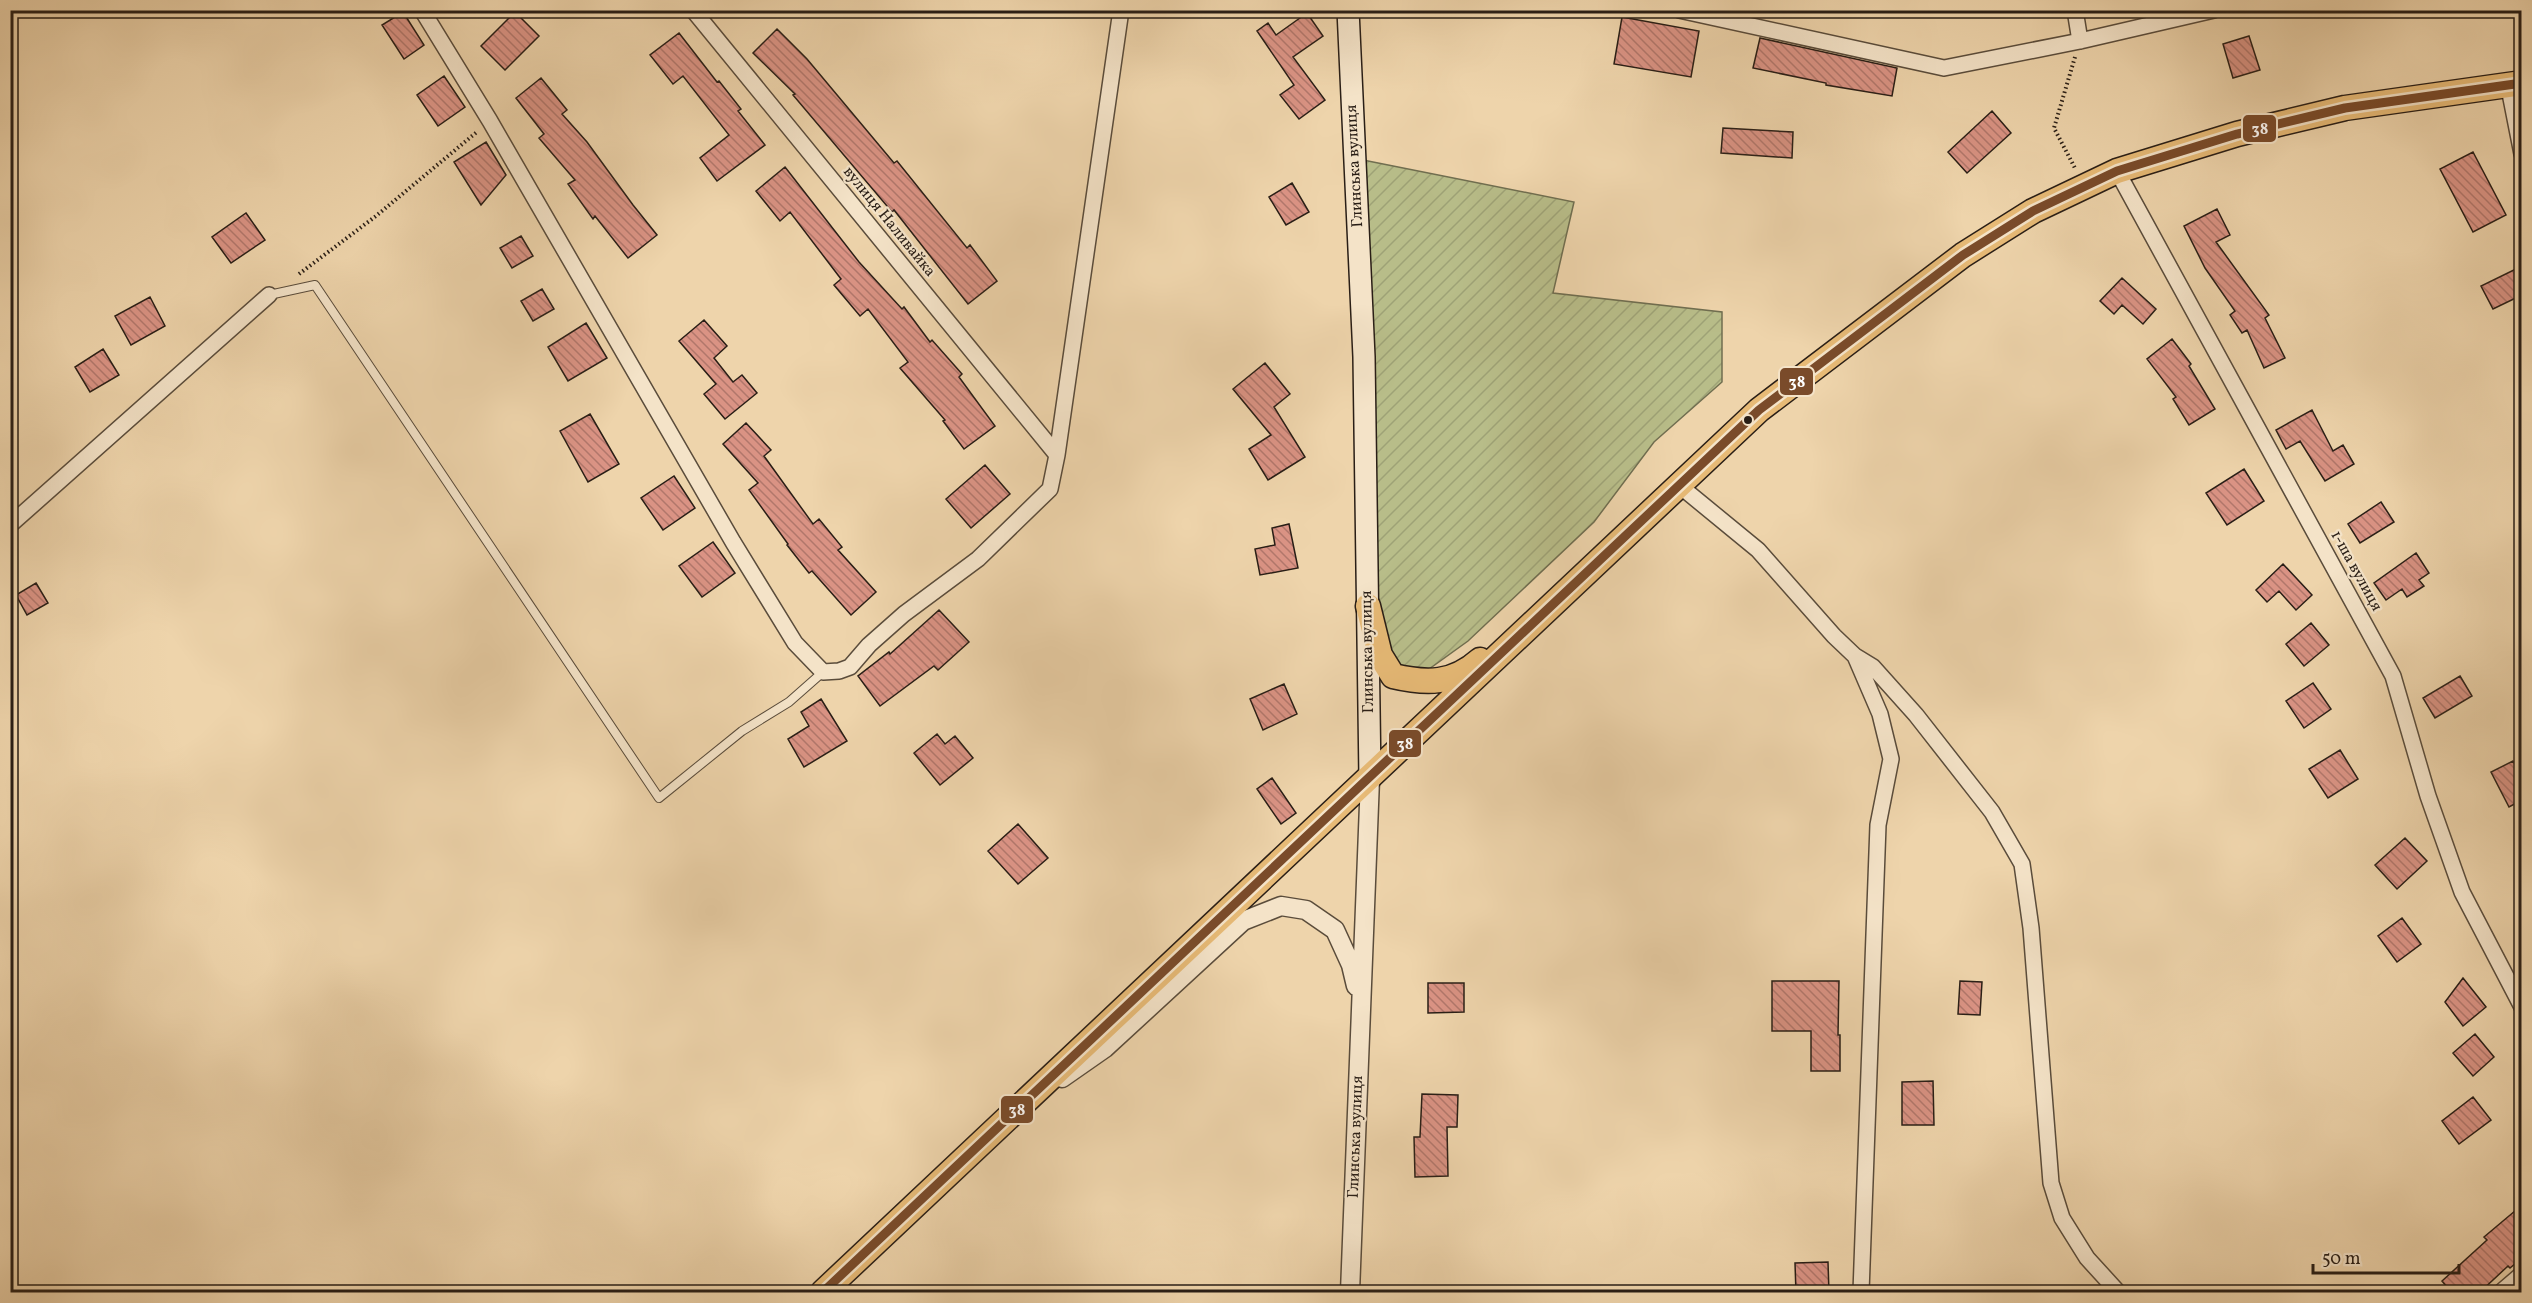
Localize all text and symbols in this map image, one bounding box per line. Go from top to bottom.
street label: Глинська вулиця [1341,104,1369,228]
line badge: 38 [2242,114,2277,143]
text: 38 [2252,119,2268,141]
street label: вулиця Наливайка [838,162,940,282]
line badge: 38 [1779,367,1814,396]
text: 38 [1789,372,1805,394]
unlabelled marker [1742,414,1754,426]
street label: 1-ша вулиця [2325,527,2387,615]
street label: Глинська вулиця [1356,590,1380,714]
line badge: 38 [1388,729,1422,758]
text: 38 [1397,734,1413,756]
street label: Глинська вулиця [1343,1075,1369,1199]
line badge: 38 [1000,1095,1034,1124]
text: 38 [1009,1100,1025,1122]
scale bar [2313,1237,2458,1275]
text: 50 m [2322,1247,2361,1272]

